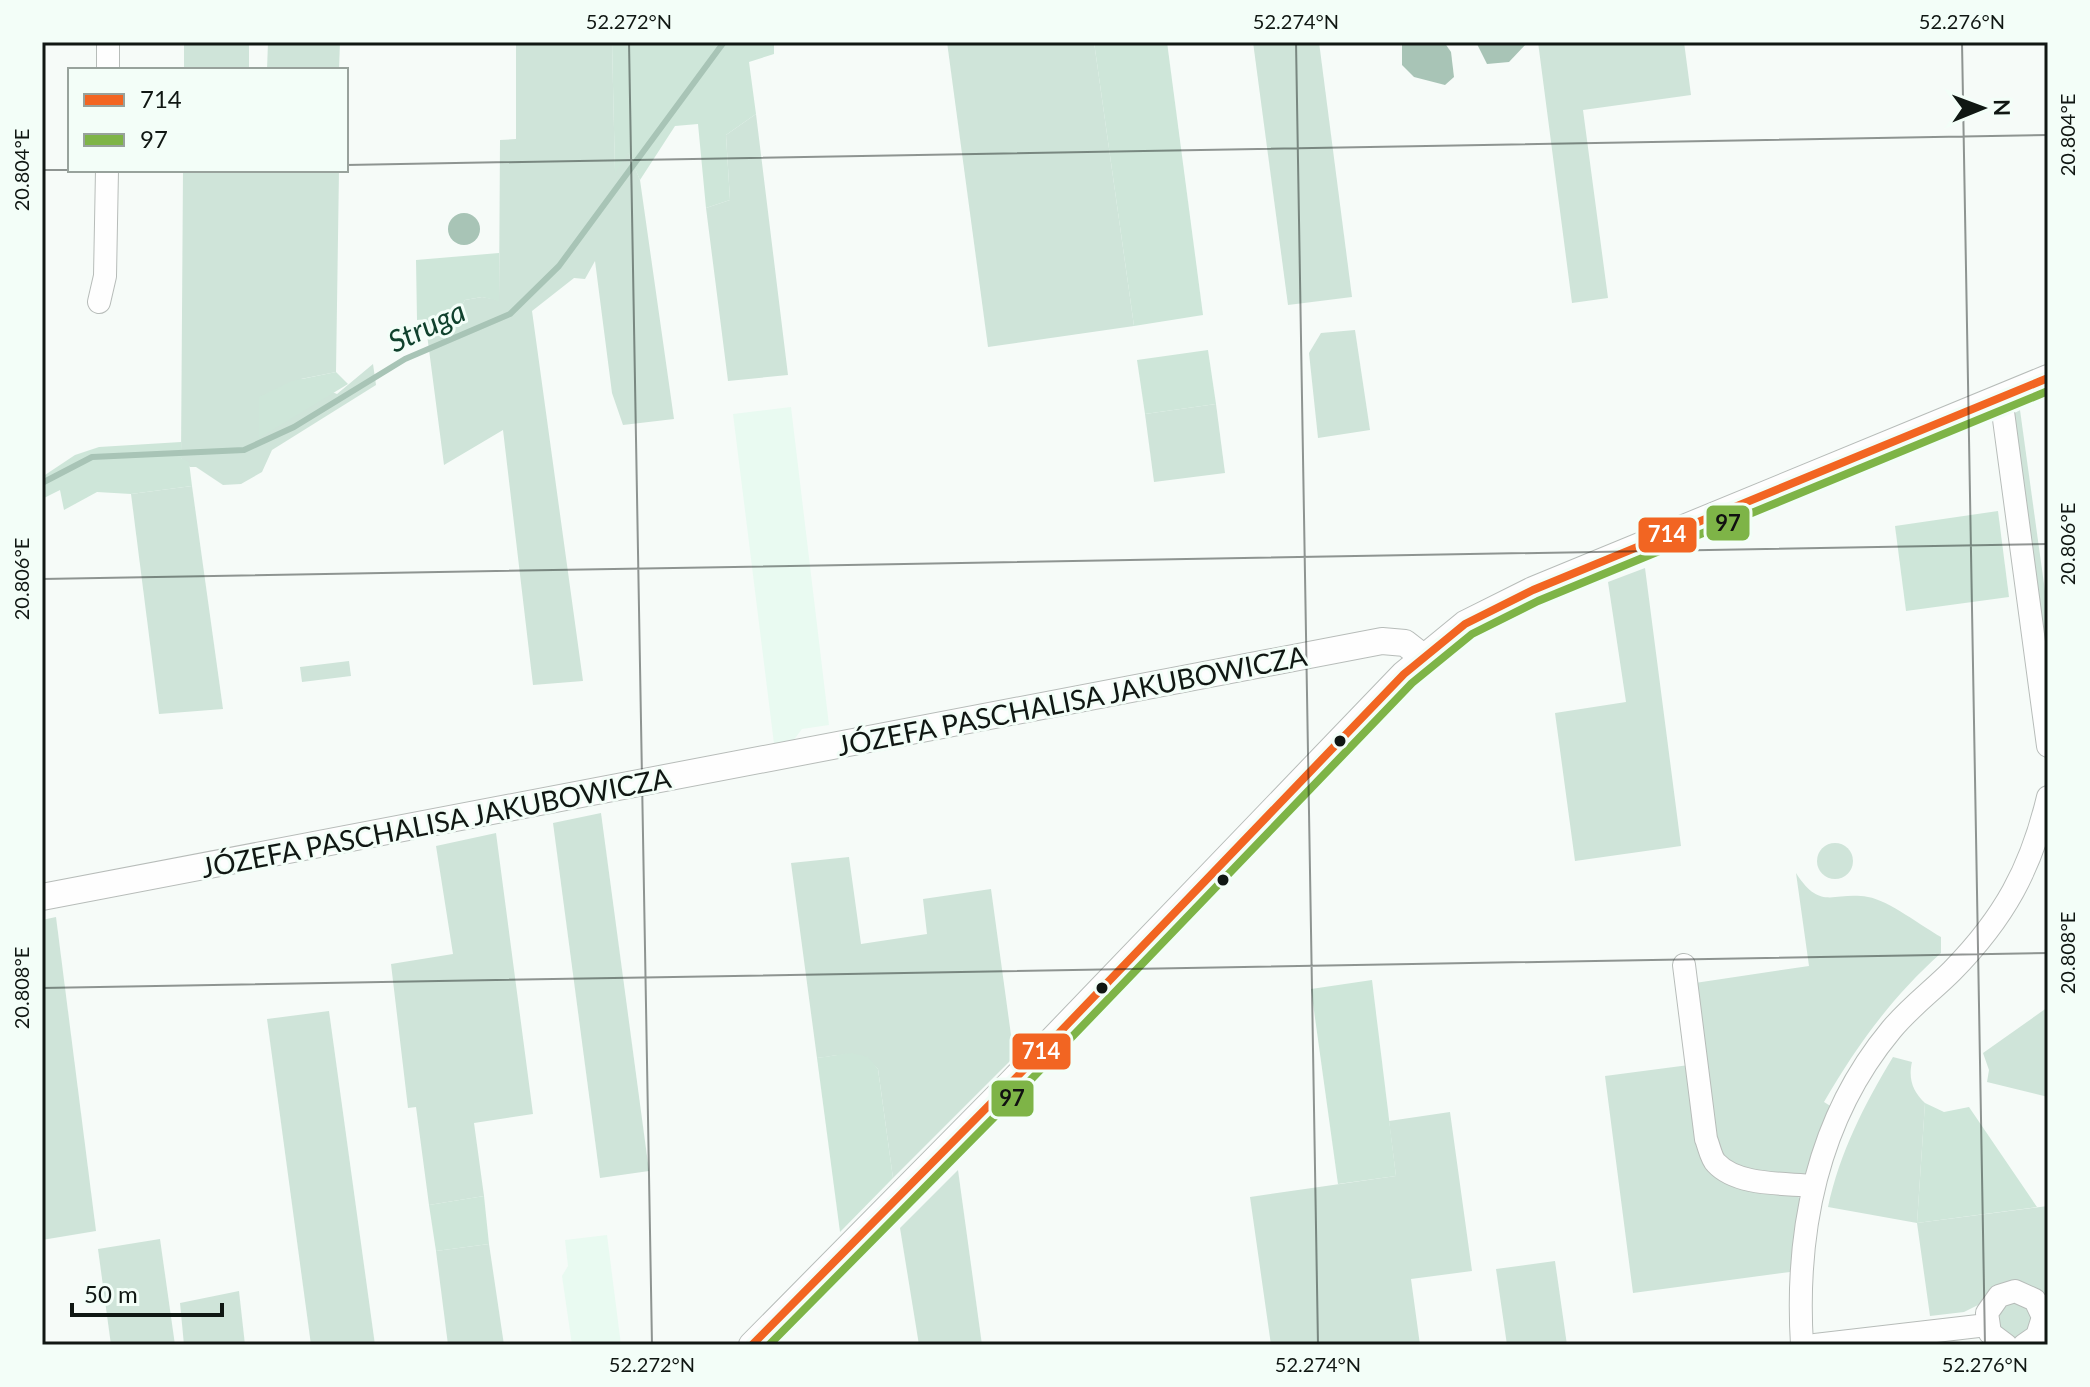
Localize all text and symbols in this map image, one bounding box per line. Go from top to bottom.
text: 52.272°N [586,9,672,33]
text: 52.274°N [1253,9,1339,33]
text: 52.276°N [1919,9,2005,33]
legend [68,68,348,172]
north arrow [1942,68,2022,148]
text: 714 [140,84,182,113]
text: 20.804°E [2055,94,2079,176]
text: N [1989,99,2016,116]
text: 97 [140,124,168,153]
text: 20.804°E [9,129,33,211]
water label: Struga [382,292,470,359]
text: 20.806°E [2055,503,2079,585]
line badge: 97 [1705,504,1751,542]
text: 97 [1715,509,1741,536]
line badge: 714 [1637,516,1698,554]
text: 714 [1648,520,1686,547]
text: 20.806°E [9,538,33,620]
street label: JÓZEFA PASCHALISA JAKUBOWICZA [834,638,1309,762]
unlabelled marker [1332,733,1348,749]
street label: JÓZEFA PASCHALISA JAKUBOWICZA [198,760,673,884]
unlabelled marker [1215,872,1231,888]
text: 20.808°E [2055,912,2079,994]
text: 20.808°E [9,947,33,1029]
unlabelled marker [1094,980,1110,996]
line badge: 714 [1011,1032,1072,1071]
text: 714 [1022,1037,1060,1064]
line badge: 97 [990,1079,1035,1118]
text: 97 [999,1084,1025,1111]
scale bar [72,1267,222,1317]
text: 50 m [84,1279,138,1308]
text: 52.272°N [609,1352,695,1376]
text: 52.274°N [1275,1352,1361,1376]
text: 52.276°N [1942,1352,2028,1376]

